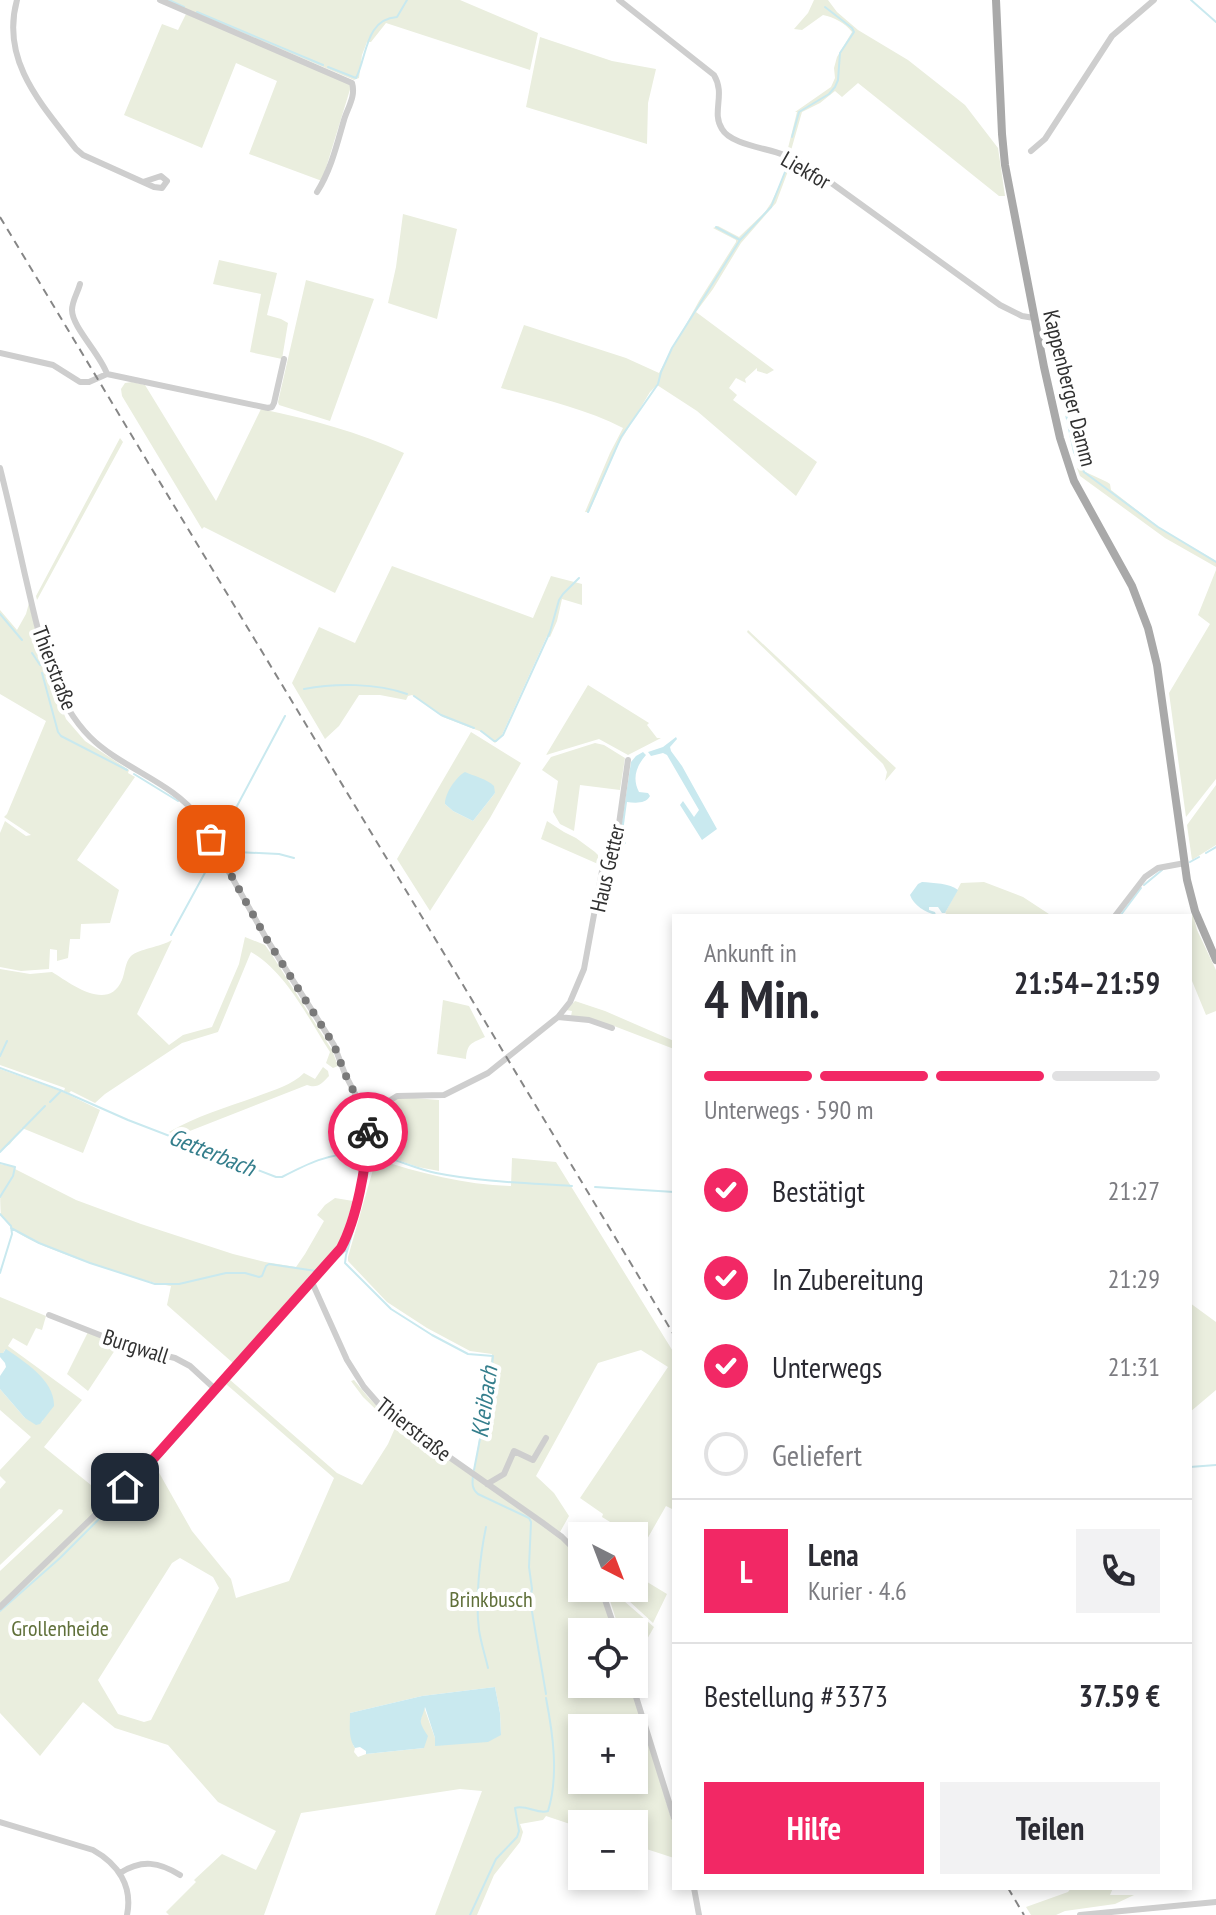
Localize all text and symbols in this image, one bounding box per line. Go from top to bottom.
street label: Liekfor [776,145,836,195]
street label: Kappenberger Damm [1037,307,1103,469]
street label: Thierstraße [26,622,84,714]
pin [177,805,245,873]
icon: bag [189,817,233,861]
street label: Haus Getter [583,821,631,915]
text: Ankunft in [704,936,797,969]
text: 21:54–21:59 [1014,963,1160,1002]
text: 4 Min. [704,965,820,1032]
courier [328,1092,408,1172]
text: Unterwegs · 590 m [704,1093,874,1126]
icon: bike [346,1110,390,1154]
water label: Getterbach [164,1121,261,1184]
icon: check [704,1168,748,1212]
text: Bestätigt [772,1171,865,1210]
text: 21:27 [1108,1174,1160,1207]
icon: check [704,1256,748,1300]
text: In Zubereitung [772,1259,924,1298]
text: 21:29 [1108,1262,1160,1295]
street label: Burgwall [100,1322,173,1370]
icon: check [704,1344,748,1388]
text: Unterwegs [772,1347,882,1386]
text: 21:31 [1108,1350,1160,1383]
water label: Kleibach [464,1363,505,1440]
street label: Thierstraße [371,1391,457,1467]
text: Geliefert [772,1435,862,1474]
pin [91,1453,159,1521]
icon: home [103,1465,147,1509]
north arrow [568,1522,648,1602]
map controls [568,1522,648,1890]
button: phone [1076,1529,1160,1613]
text: Lena [808,1535,859,1574]
text: L [740,1552,752,1591]
text: Kurier · 4.6 [808,1574,907,1607]
park label: Brinkbusch [449,1585,533,1613]
park label: Grollenheide [11,1614,109,1642]
button: locate [568,1618,648,1698]
text: Bestellung #3373 [704,1676,888,1715]
text: 37.59 € [1079,1676,1160,1715]
button: + [568,1714,648,1794]
button: Hilfe [704,1782,924,1874]
button: Teilen [940,1782,1160,1874]
button: − [568,1810,648,1890]

